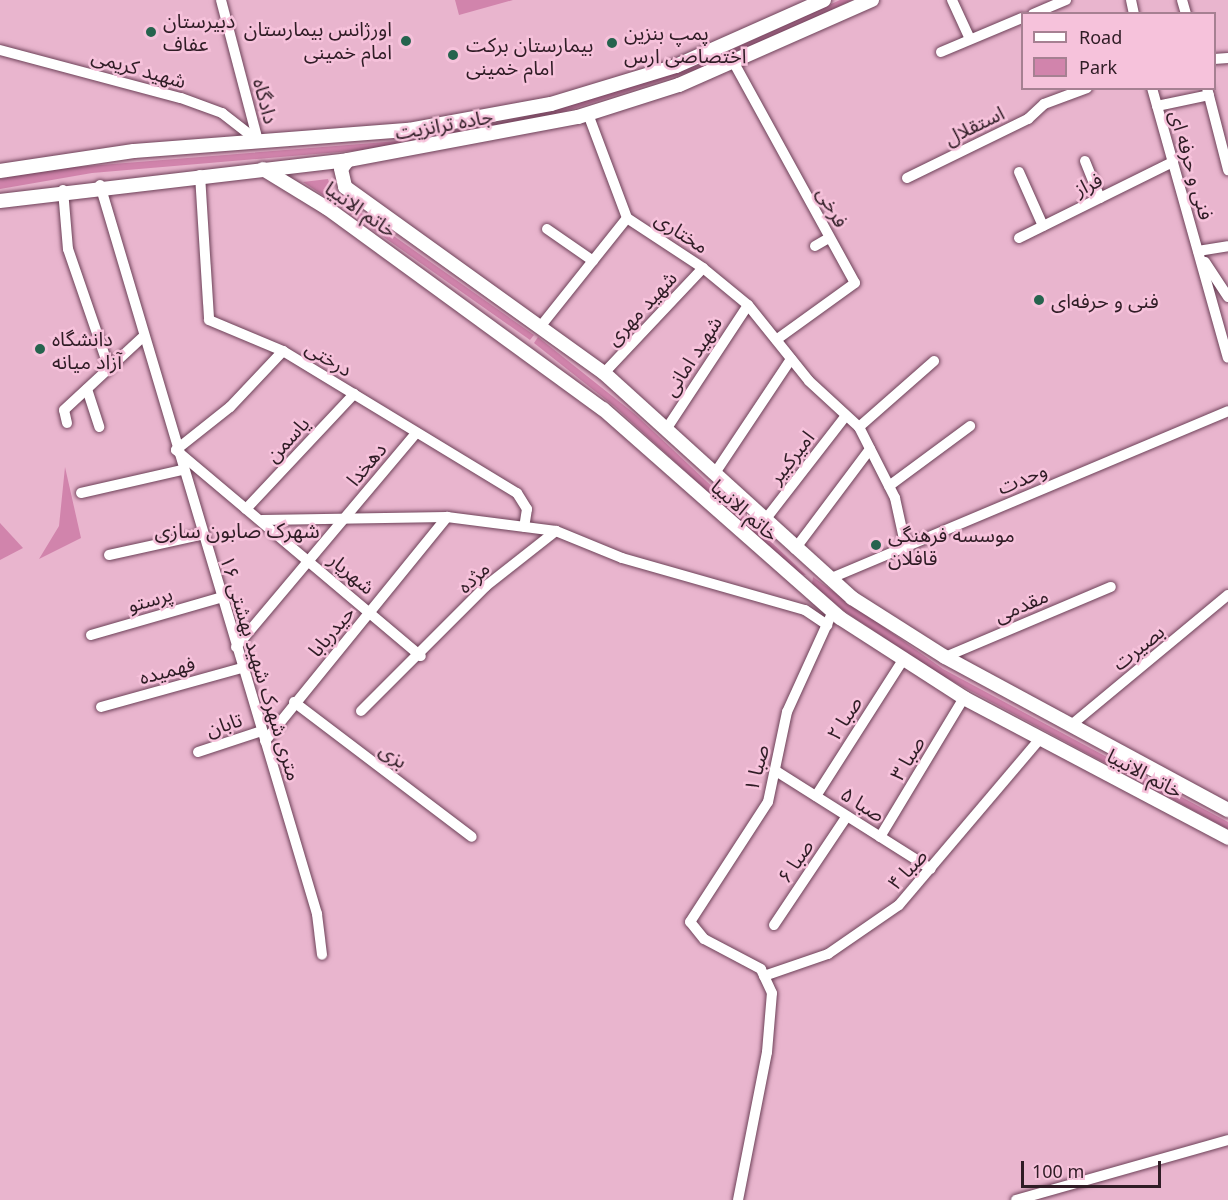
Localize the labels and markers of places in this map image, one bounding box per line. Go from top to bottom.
place label: دبیرستان عفاف [163,8,235,55]
place label: اورژانس بیمارستان امام خمینی [244,17,392,64]
place label: پمپ بنزین اختصاصی ارس [624,20,746,67]
marker: دبیرستان عفاف [144,25,158,39]
marker: اورژانس بیمارستان امام خمینی [397,32,415,50]
place label: بیمارستان برکت امام خمینی [466,32,593,79]
marker: پمپ بنزین اختصاصی ارس [605,36,619,50]
marker: بیمارستان برکت امام خمینی [444,46,462,64]
place label: فنی و حرفه‌ای [1051,288,1159,312]
marker: فنی و حرفه‌ای [1032,293,1046,307]
place label: دانشگاه آزاد میانه [52,326,122,373]
marker: دانشگاه آزاد میانه [33,342,47,356]
place label: موسسه فرهنگی قافلان [888,522,1015,569]
marker: موسسه فرهنگی قافلان [869,538,883,552]

